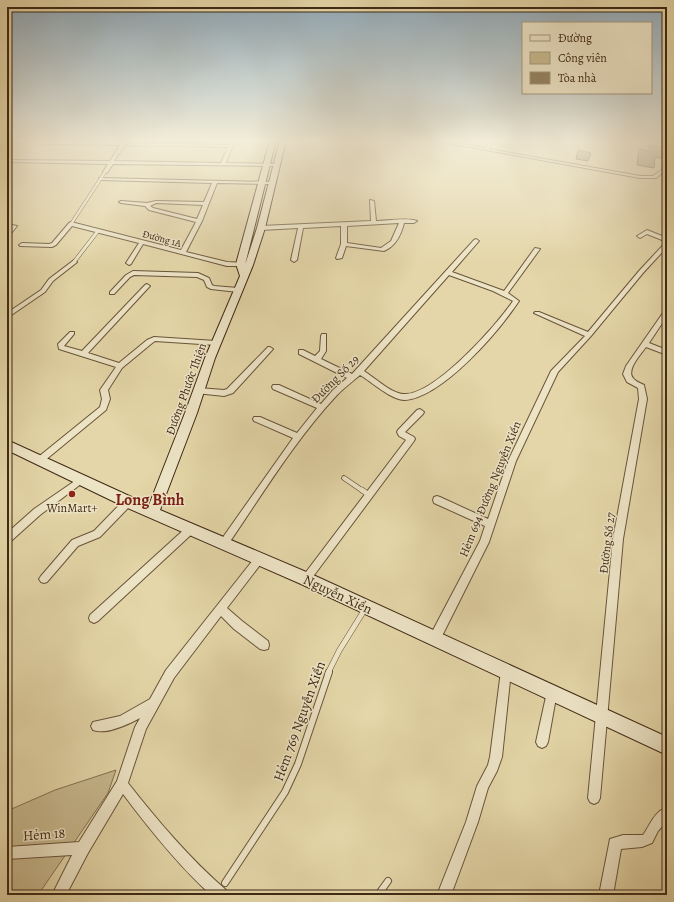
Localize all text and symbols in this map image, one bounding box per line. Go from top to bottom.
legend [522,22,652,94]
text: Đường [558,30,592,46]
text: Công viên [558,50,607,66]
text: Tòa nhà [558,70,597,86]
street label: Đường 1A [141,227,183,250]
street label: Đường Phước Thiện [162,340,210,437]
street label: Đường Số 29 [307,351,363,407]
street label: Hẻm 694 Đường Nguyễn Xiển [455,418,525,559]
marker: WinMart+ [67,489,77,499]
district label: Long Bình [116,489,185,511]
place label: WinMart+ [46,500,97,516]
street label: Đường Số 27 [595,511,619,575]
street label: Nguyễn Xiển [300,570,376,619]
street label: Hẻm 769 Nguyễn Xiển [269,658,330,784]
street label: Hẻm 18 [22,824,66,845]

